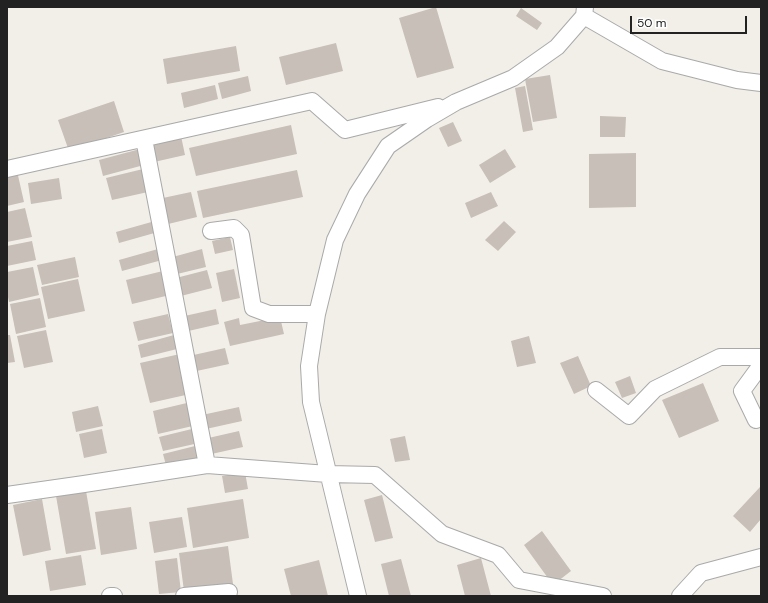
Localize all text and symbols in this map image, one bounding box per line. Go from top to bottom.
scale bar [632,8,749,34]
text: 50 m [637,15,666,31]

